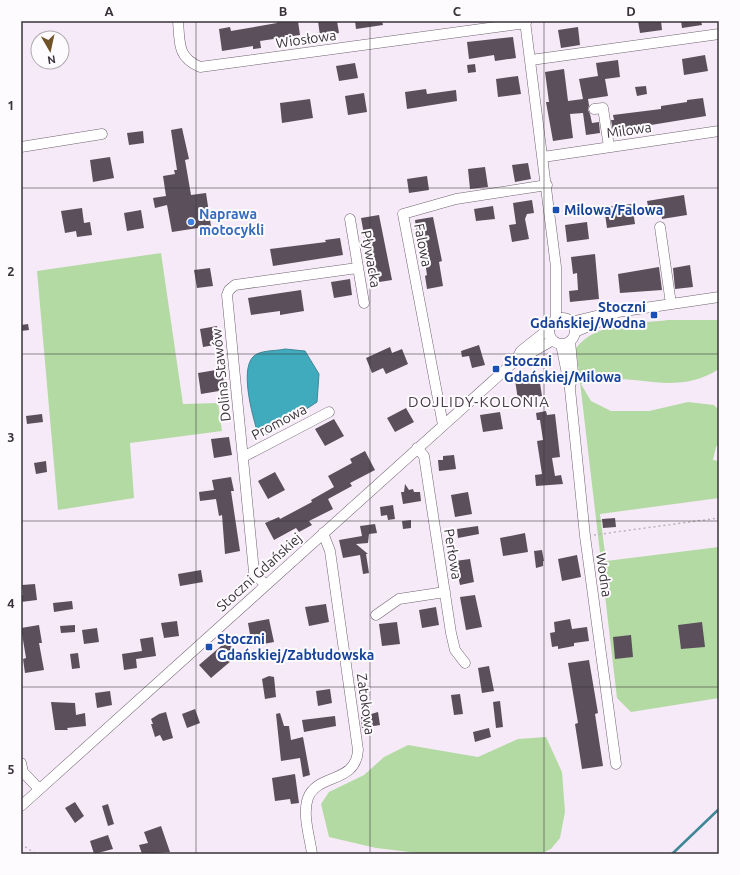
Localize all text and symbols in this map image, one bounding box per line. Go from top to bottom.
text: A [104,4,114,18]
text: B [279,4,288,18]
text: C [453,4,462,18]
text: D [626,4,636,18]
street label: Wiosłowa [275,27,337,51]
north arrow [30,30,70,70]
text: N [47,53,57,66]
text: 1 [7,98,15,112]
street label: Milowa [605,119,653,141]
place label: Milowa/Falowa [564,202,663,218]
marker: Milowa/Falowa [551,205,561,215]
place label: Naprawa motocykli [199,206,264,238]
marker: Naprawa motocykli [186,217,196,227]
street label: Falowa [411,222,435,268]
street label: Pływacka [358,229,384,289]
text: 2 [7,264,15,278]
place label: Stoczni Gdańskiej/Wodna [530,299,646,331]
marker: Stoczni Gdańskiej/Wodna [649,310,659,320]
street label: Dolina Stawów [208,328,234,422]
place label: Stoczni Gdańskiej/Milowa [504,353,621,385]
marker: Stoczni Gdańskiej/Milowa [491,364,501,374]
district label: DOJLIDY-KOLONIA [408,393,550,410]
street label: Promowa [249,401,309,443]
text: 3 [7,430,15,444]
street label: Perłowa [441,528,465,580]
street label: Stoczni Gdańskiej [213,530,305,614]
street label: Wodna [593,552,615,598]
text: 4 [7,596,15,610]
place label: Stoczni Gdańskiej/Zabłudowska [217,631,374,663]
marker: Stoczni Gdańskiej/Zabłudowska [204,642,214,652]
street label: Zatokowa [354,672,378,736]
text: 5 [7,762,15,776]

